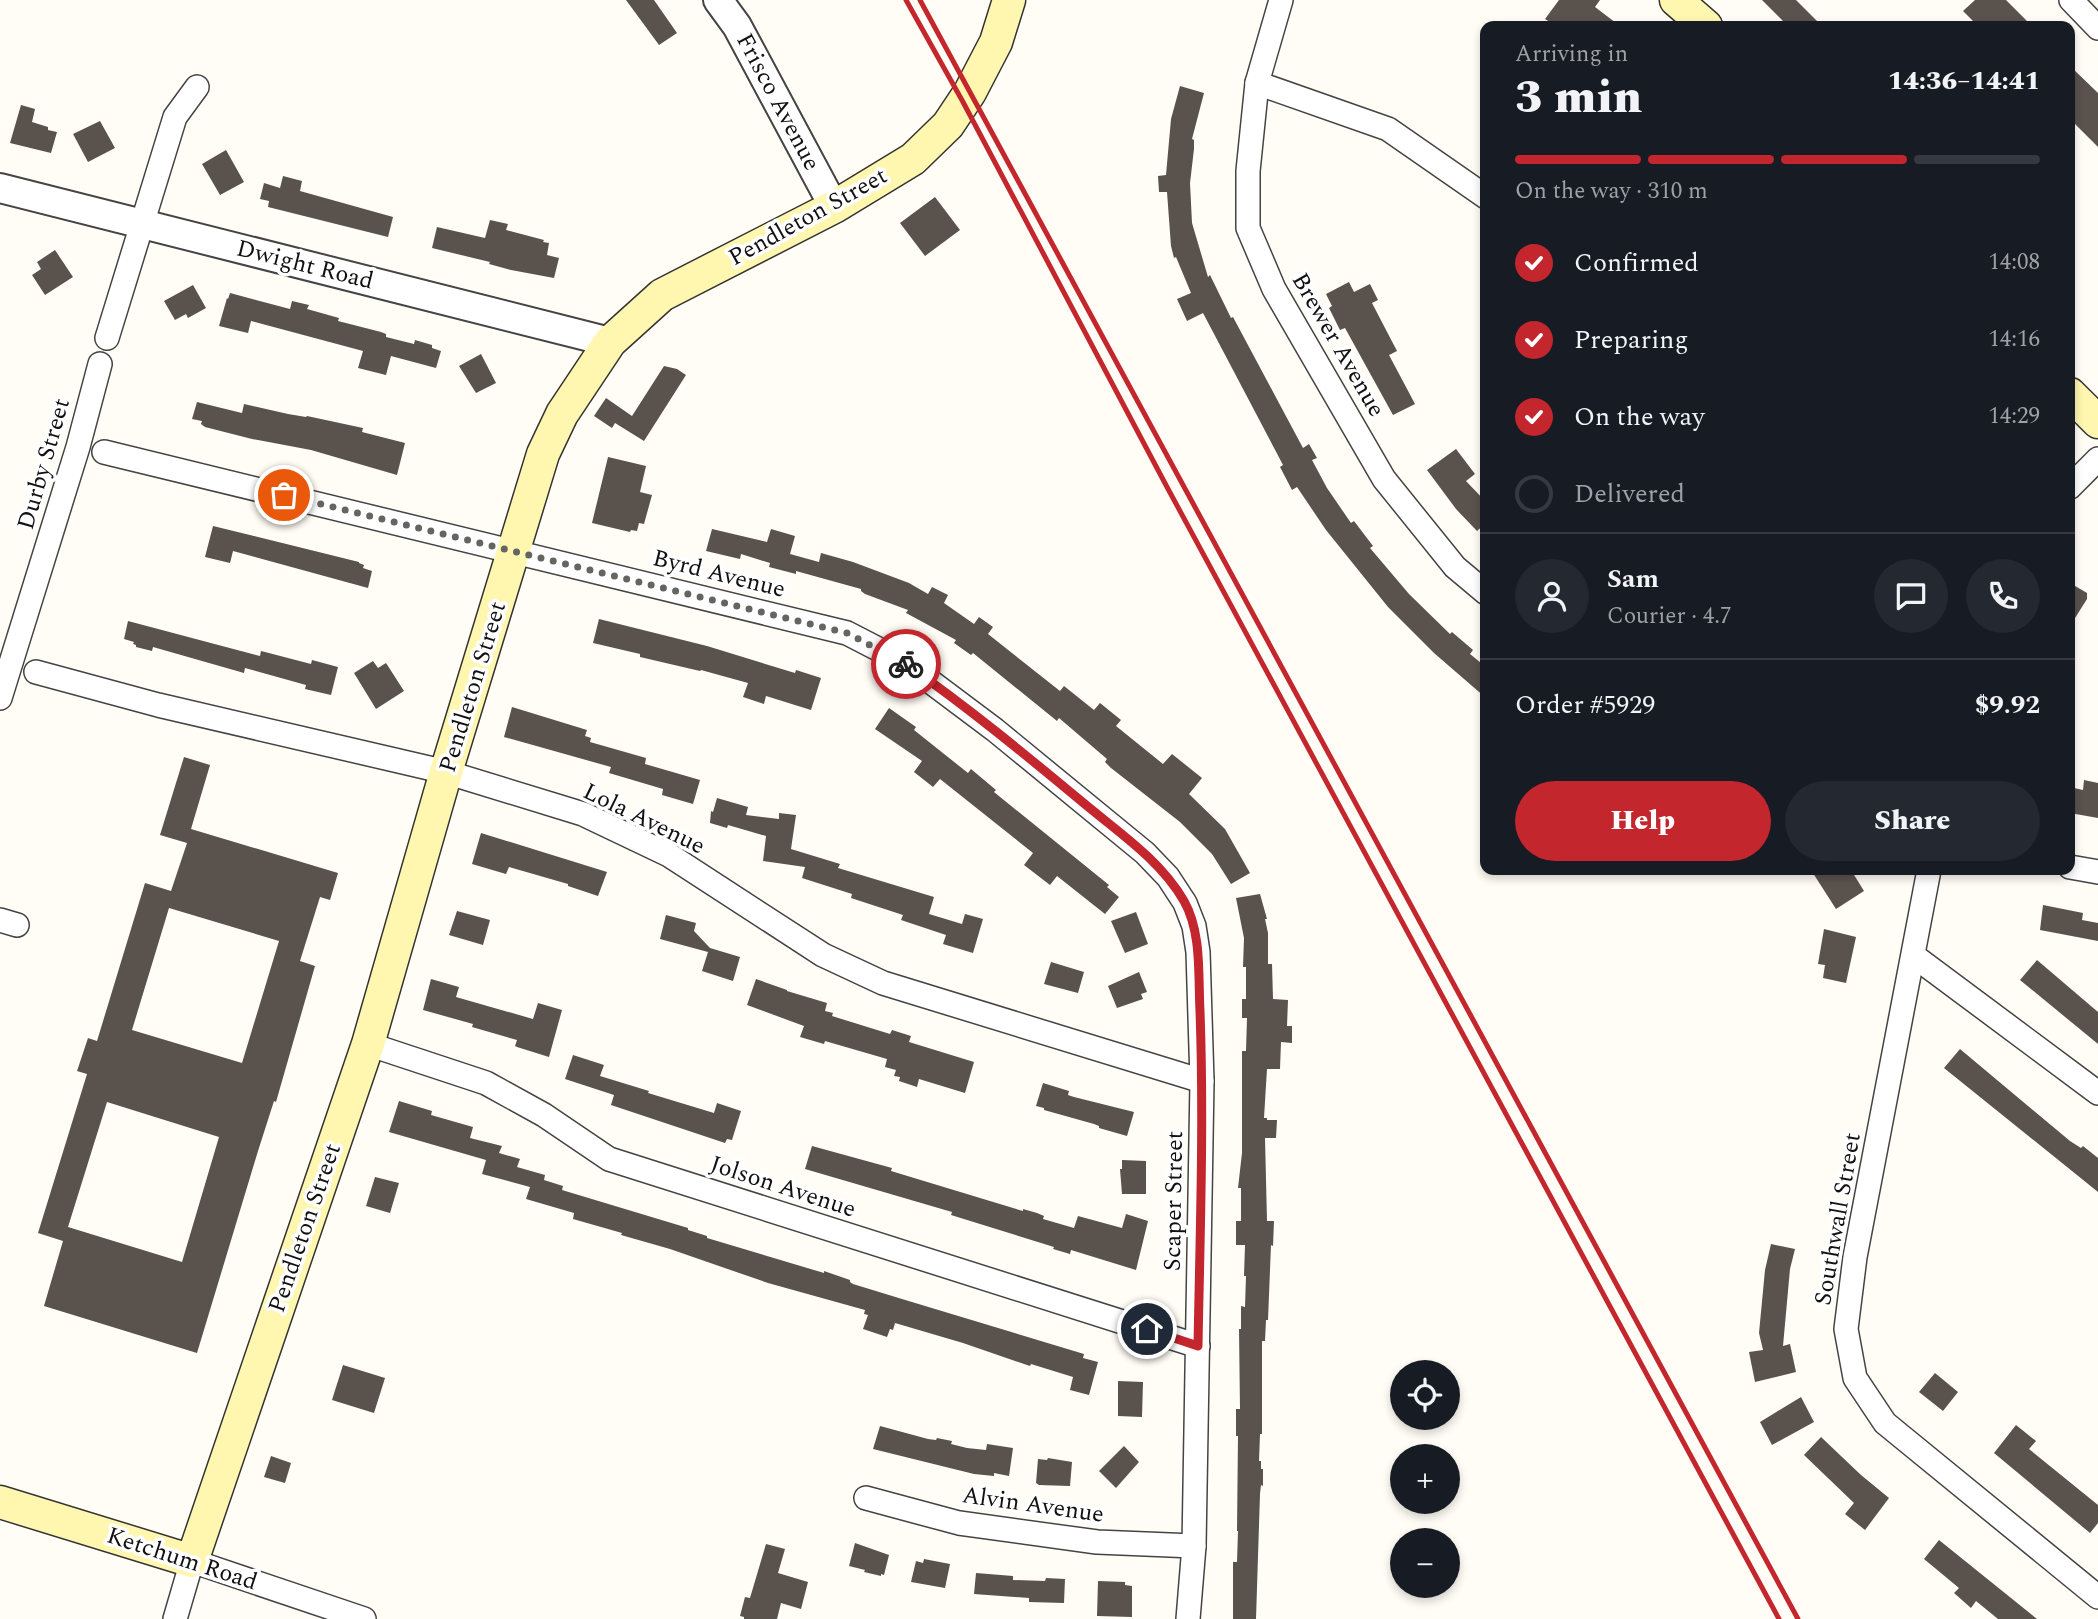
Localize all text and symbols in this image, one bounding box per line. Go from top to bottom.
street label: Frisco Avenue [727,27,829,177]
text: Arriving in [1515,37,1628,72]
text: 14:36–14:41 [1888,61,2040,101]
text: 3 min [1515,63,1642,133]
street label: Pendleton Street [722,158,894,276]
text: On the way · 310 m [1515,174,1708,209]
street label: Dwight Road [233,231,377,299]
text: Confirmed [1574,243,1699,283]
icon: check [1515,244,1553,282]
text: 14:08 [1988,245,2040,280]
street label: Brewer Avenue [1282,266,1394,424]
text: Preparing [1574,320,1688,360]
icon: check [1515,321,1553,359]
text: 14:16 [1988,322,2040,357]
street label: Durby Street [8,394,80,534]
text: On the way [1574,397,1705,437]
icon: check [1515,398,1553,436]
text: 14:29 [1988,399,2040,434]
pin [254,465,314,525]
text: Delivered [1574,474,1685,514]
icon: bag [265,476,303,514]
street label: Byrd Avenue [649,540,789,608]
button: person [1515,559,1589,633]
text: Sam [1607,559,1659,599]
button: chat [1874,559,1948,633]
button: phone [1966,559,2040,633]
street label: Pendleton Street [430,597,516,777]
text: Courier · 4.7 [1607,599,1732,634]
courier [871,629,941,699]
icon: bike [887,645,925,683]
text: Order #5929 [1515,685,1655,725]
text: $9.92 [1975,685,2040,725]
street label: Lola Avenue [577,774,711,864]
button: Help [1515,781,1771,861]
button: Share [1785,781,2040,861]
street label: Southwall Street [1805,1130,1871,1308]
street label: Scaper Street [1155,1131,1193,1271]
street label: Pendleton Street [259,1139,351,1317]
street label: Jolson Avenue [705,1146,861,1228]
pin [1117,1299,1177,1359]
icon: home [1128,1310,1166,1348]
map controls [1390,1360,1460,1598]
button: locate [1390,1360,1460,1430]
button: + [1390,1444,1460,1514]
street label: Alvin Avenue [960,1477,1106,1533]
street label: Ketchum Road [102,1518,262,1600]
button: − [1390,1528,1460,1598]

